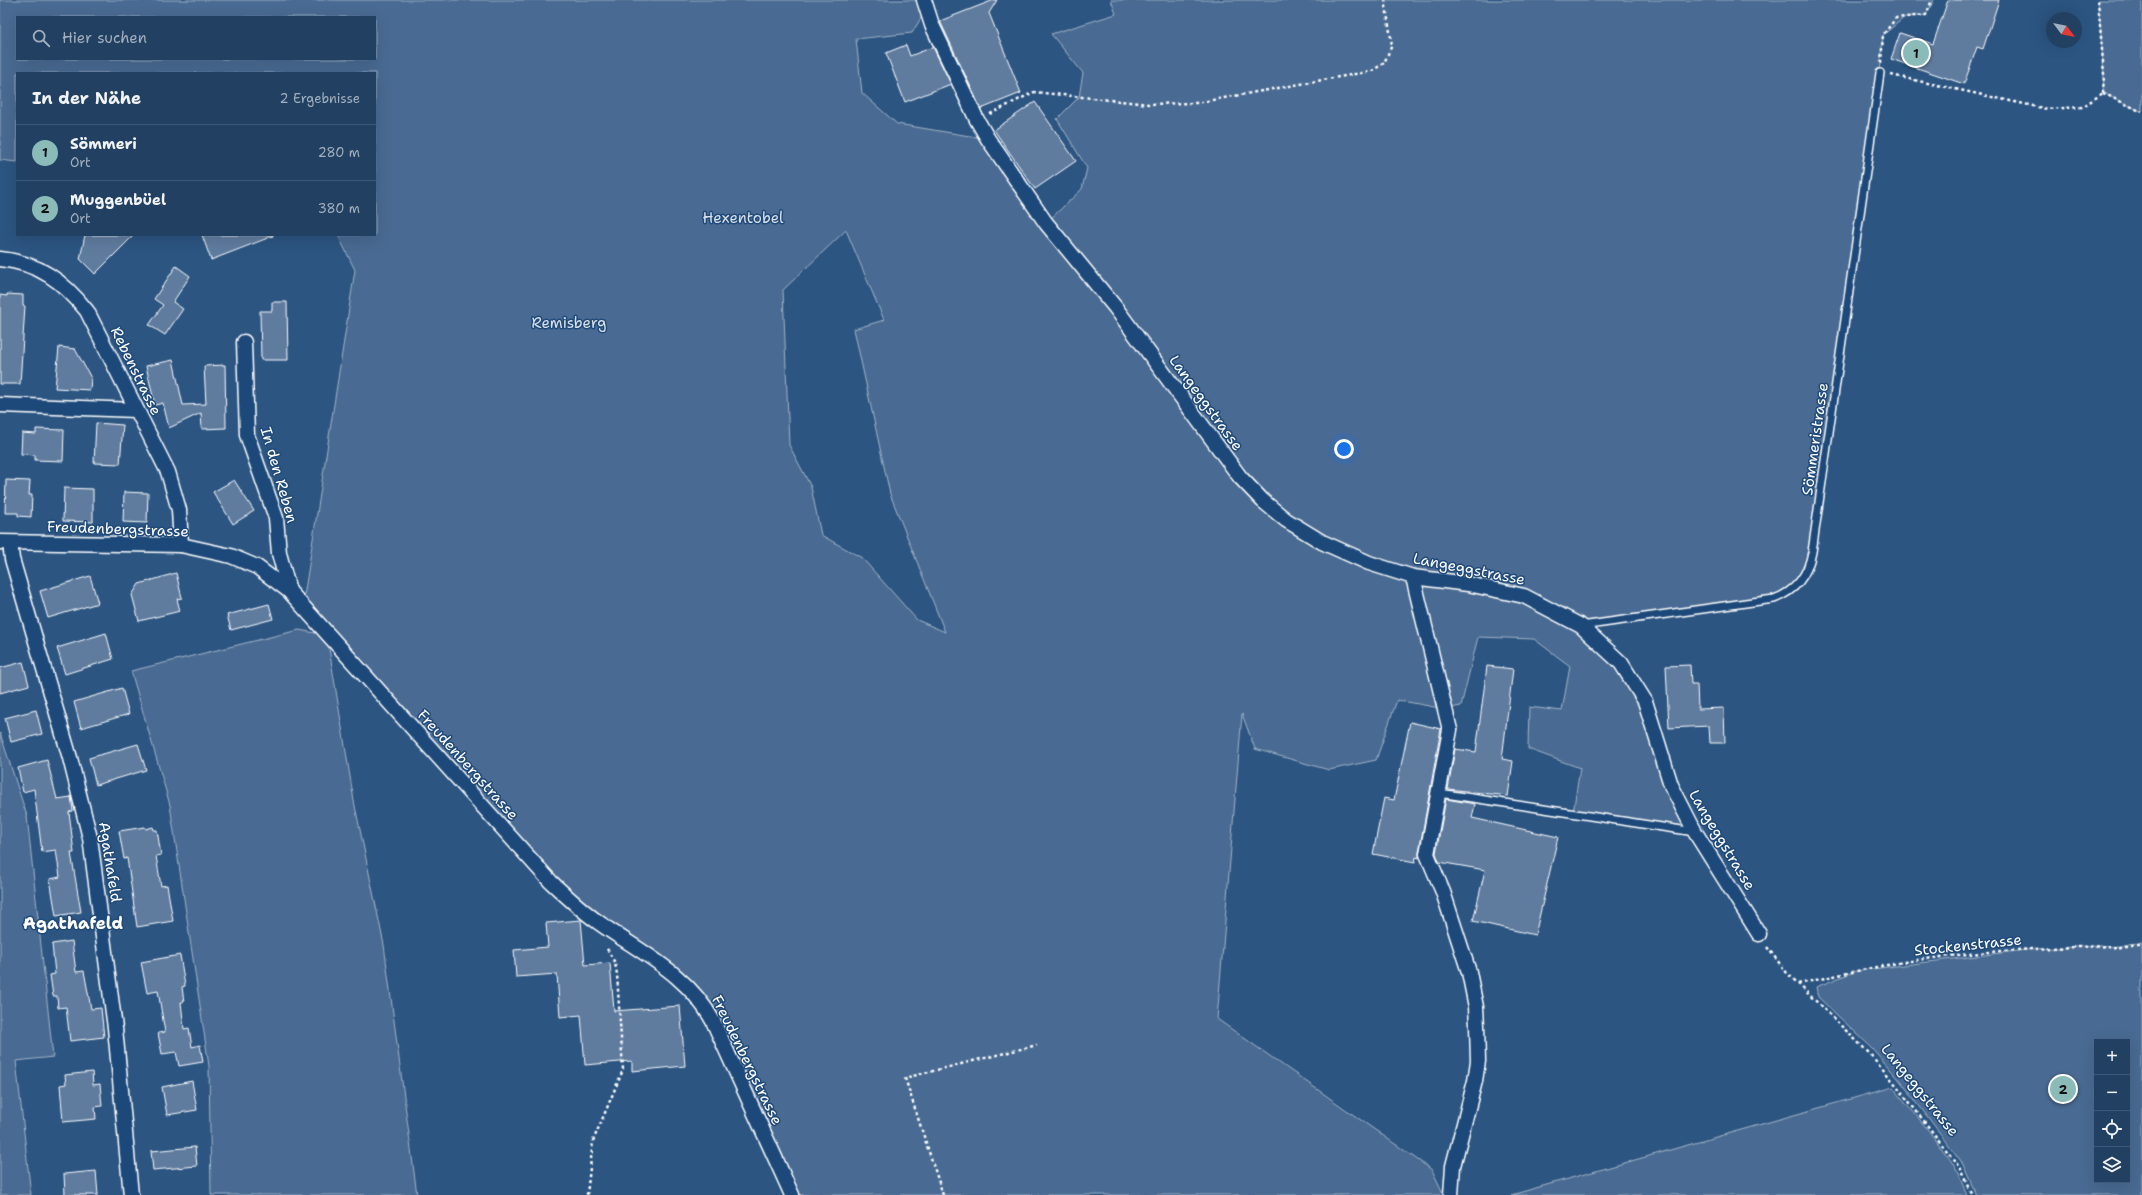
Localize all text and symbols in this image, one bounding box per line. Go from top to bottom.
north arrow [2046,12,2082,48]
search box [16,16,376,60]
icon: search [30,27,52,49]
text: Hier suchen [62,28,147,48]
pin: 1 [1903,38,1929,68]
text: In der Nähe [32,87,141,109]
text: 2 Ergebnisse [280,90,360,107]
text: Sömmeri [70,134,137,154]
text: 1 [42,144,48,161]
text: 280 m [318,144,360,161]
text: Ort [70,154,91,171]
text: Muggenbüel [70,190,166,210]
text: 2 [40,200,50,217]
text: 380 m [318,200,360,217]
park label: Hexentobel [702,208,784,228]
text: Ort [70,210,91,227]
park label: Remisberg [532,313,606,333]
street label: Rebenstrasse [106,323,166,419]
street label: Langeggstrasse [1164,351,1248,455]
street label: Sömmeristrasse [1797,381,1833,497]
street label: In den Reben [256,425,302,525]
your location [1334,439,1354,459]
street label: Freudenbergstrasse [47,517,189,541]
street label: Langeggstrasse [1411,548,1527,590]
street label: Freudenbergstrasse [413,706,523,824]
street label: Langeggstrasse [1684,786,1760,894]
street label: Agathafeld [94,820,126,904]
district label: Agathafeld [23,912,124,934]
street label: Stockenstrasse [1913,929,2023,961]
street label: Freudenbergstrasse [707,992,787,1128]
map controls [2094,1039,2130,1183]
button: + [2094,1039,2130,1075]
street label: Langeggstrasse [1876,1040,1964,1140]
pin: 2 [2050,1074,2076,1104]
button: − [2094,1075,2130,1111]
button: locate [2094,1111,2130,1147]
button: layers [2094,1147,2130,1183]

